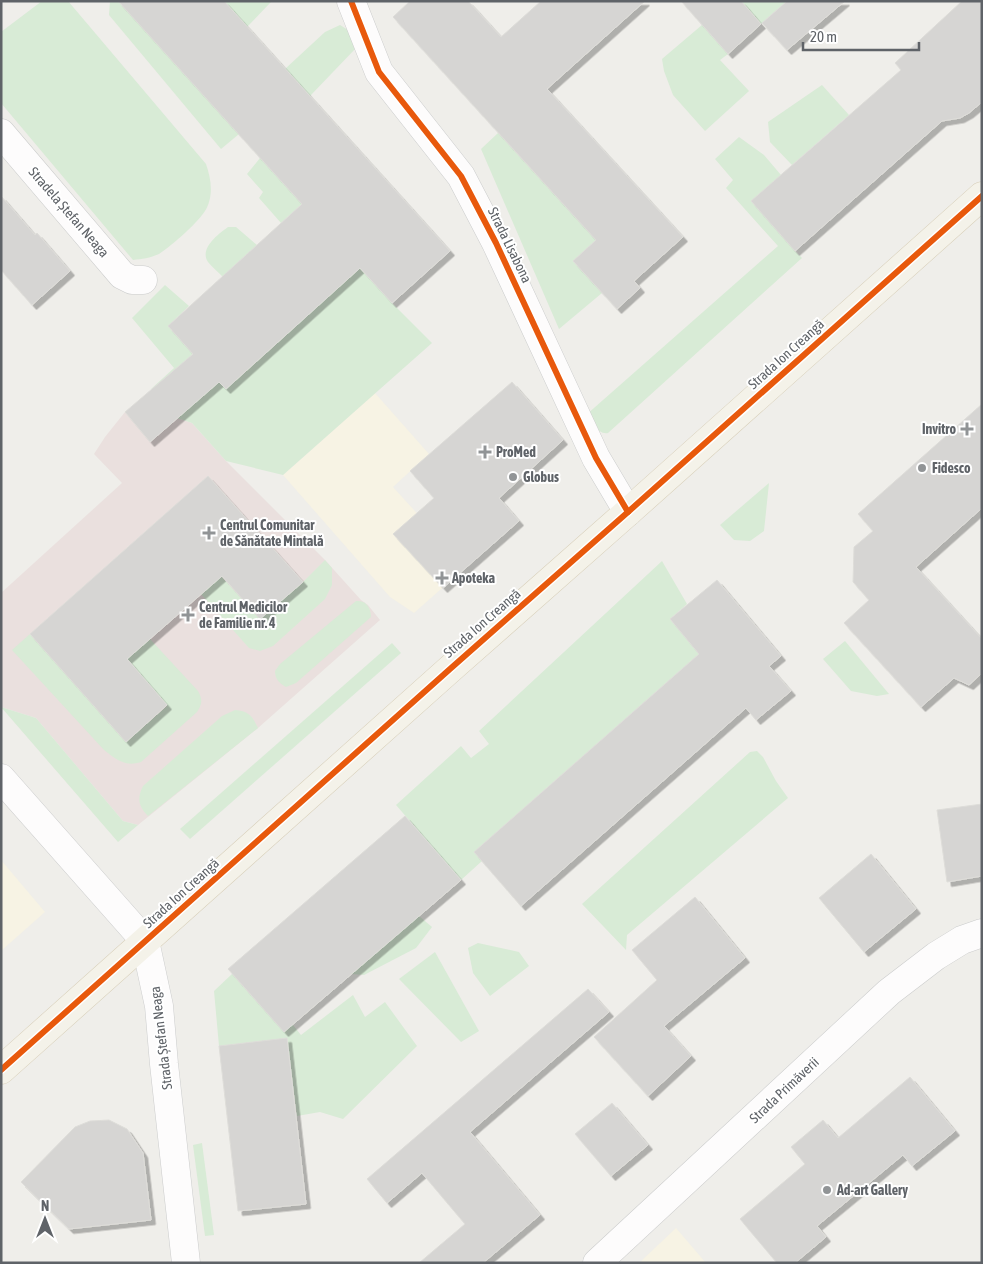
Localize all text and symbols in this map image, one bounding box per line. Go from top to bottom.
scale bar [803,20,919,52]
text: 20 m [810,28,837,45]
street label: Stradela Ștefan Neaga [26,164,112,260]
street label: Strada Lisabona [485,205,535,285]
street label: Strada Ion Creangă [745,316,827,392]
place label: Invitro [922,421,956,437]
marker: Invitro [960,422,974,436]
place label: ProMed [496,444,536,460]
marker: ProMed [478,445,492,459]
place label: Fidesco [932,460,971,476]
marker: Fidesco [916,462,928,474]
place label: Globus [523,469,559,485]
marker: Globus [507,471,519,483]
place label: Centrul Comunitar de Sănătate Mintală [220,517,324,549]
marker: Centrul Comunitar de Sănătate Mintală [202,526,216,540]
place label: Apoteka [451,570,495,586]
marker: Apoteka [436,572,448,584]
street label: Strada Ion Creangă [440,585,524,661]
place label: Centrul Medicilor de Familie nr. 4 [199,599,288,631]
marker: Centrul Medicilor de Familie nr. 4 [181,608,195,622]
street label: Strada Ion Creangă [140,855,222,931]
street label: Strada Ștefan Neaga [147,985,175,1091]
street label: Strada Primăverii [746,1054,822,1126]
place label: Ad-art Gallery [836,1182,908,1198]
marker: Ad-art Gallery [821,1184,833,1196]
north arrow [20,1194,70,1244]
text: N [41,1198,49,1214]

